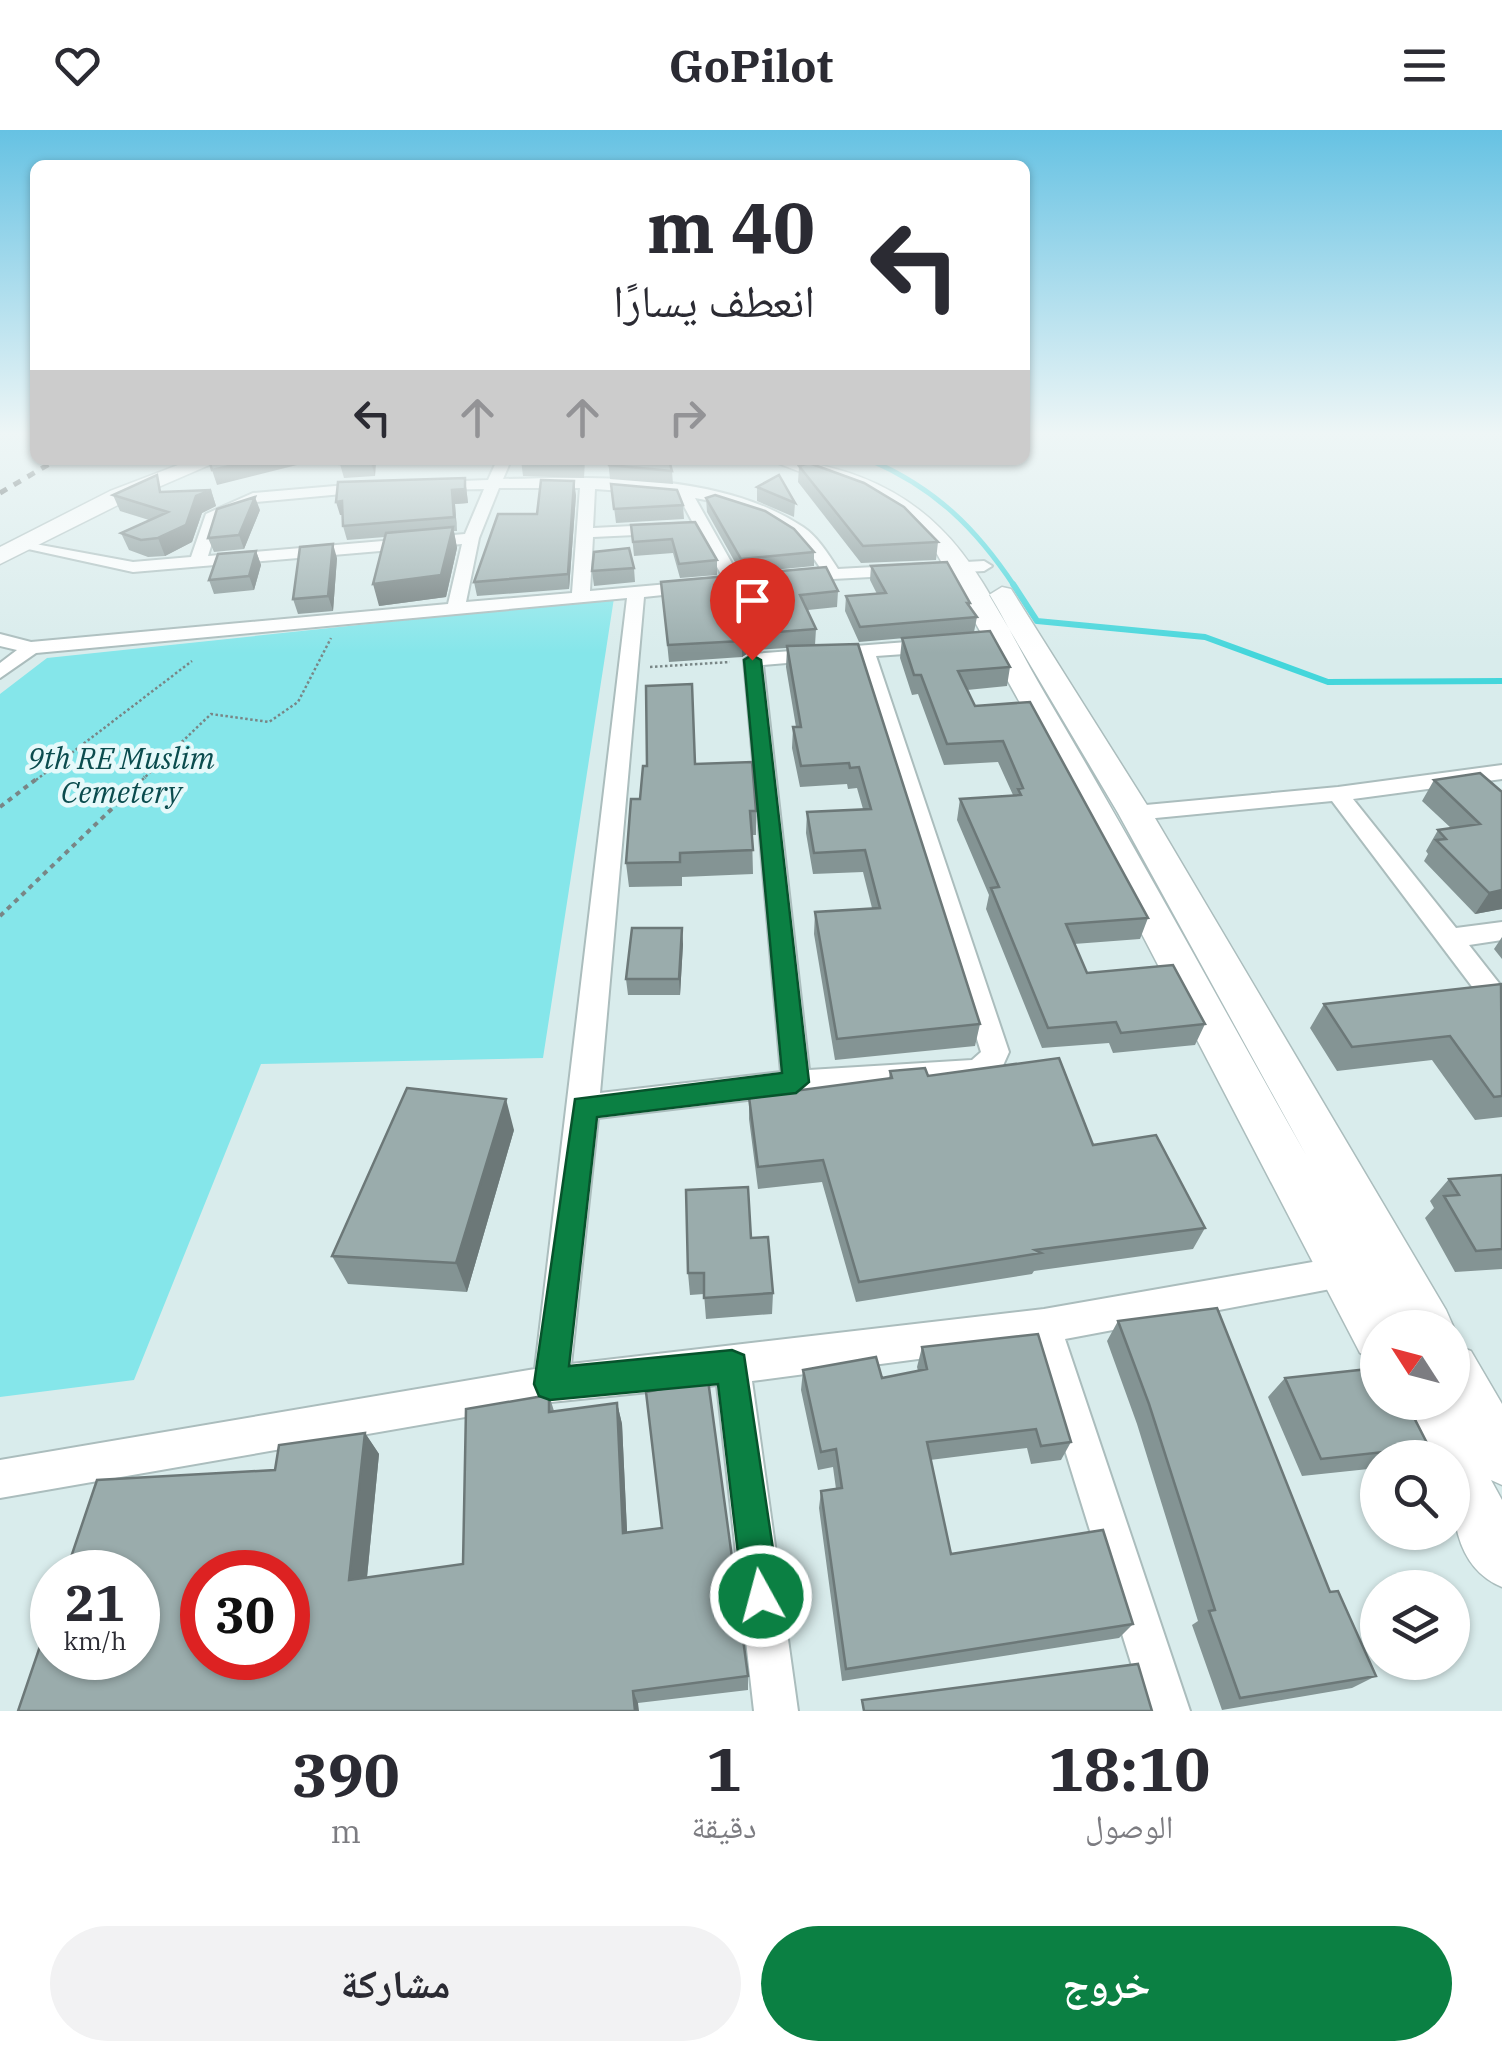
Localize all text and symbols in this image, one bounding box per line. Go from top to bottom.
text: GoPilot [669,36,833,94]
icon: heart [50,38,105,93]
icon: menu [1397,38,1452,93]
text: 40 m [647,181,815,272]
icon: left [850,200,980,330]
text: انعطف يسارًا [613,271,815,329]
icon: left [345,390,400,445]
icon: ahead [450,390,505,445]
icon: ahead [555,390,610,445]
icon: right [660,390,715,445]
pin [710,558,795,661]
icon: arrive [725,573,780,628]
park label: 9th RE Muslim Cemetery [27,738,215,811]
north arrow [1360,1310,1470,1420]
map controls [1360,1310,1470,1680]
button: search [1360,1440,1470,1550]
position arrow [709,1544,813,1648]
speed limit sign: 30 [180,1550,310,1680]
text: 21 [65,1570,125,1635]
button: layers [1360,1570,1470,1680]
text: km/h [63,1624,127,1657]
text: 1 [706,1729,742,1808]
text: 18:10 [1048,1729,1210,1808]
text: 390 [292,1735,400,1814]
text: دقيقة [691,1805,756,1847]
text: الوصول [1085,1805,1173,1847]
text: m [330,1810,361,1852]
button: مشاركة [50,1926,741,2041]
button: خروج [761,1926,1452,2041]

